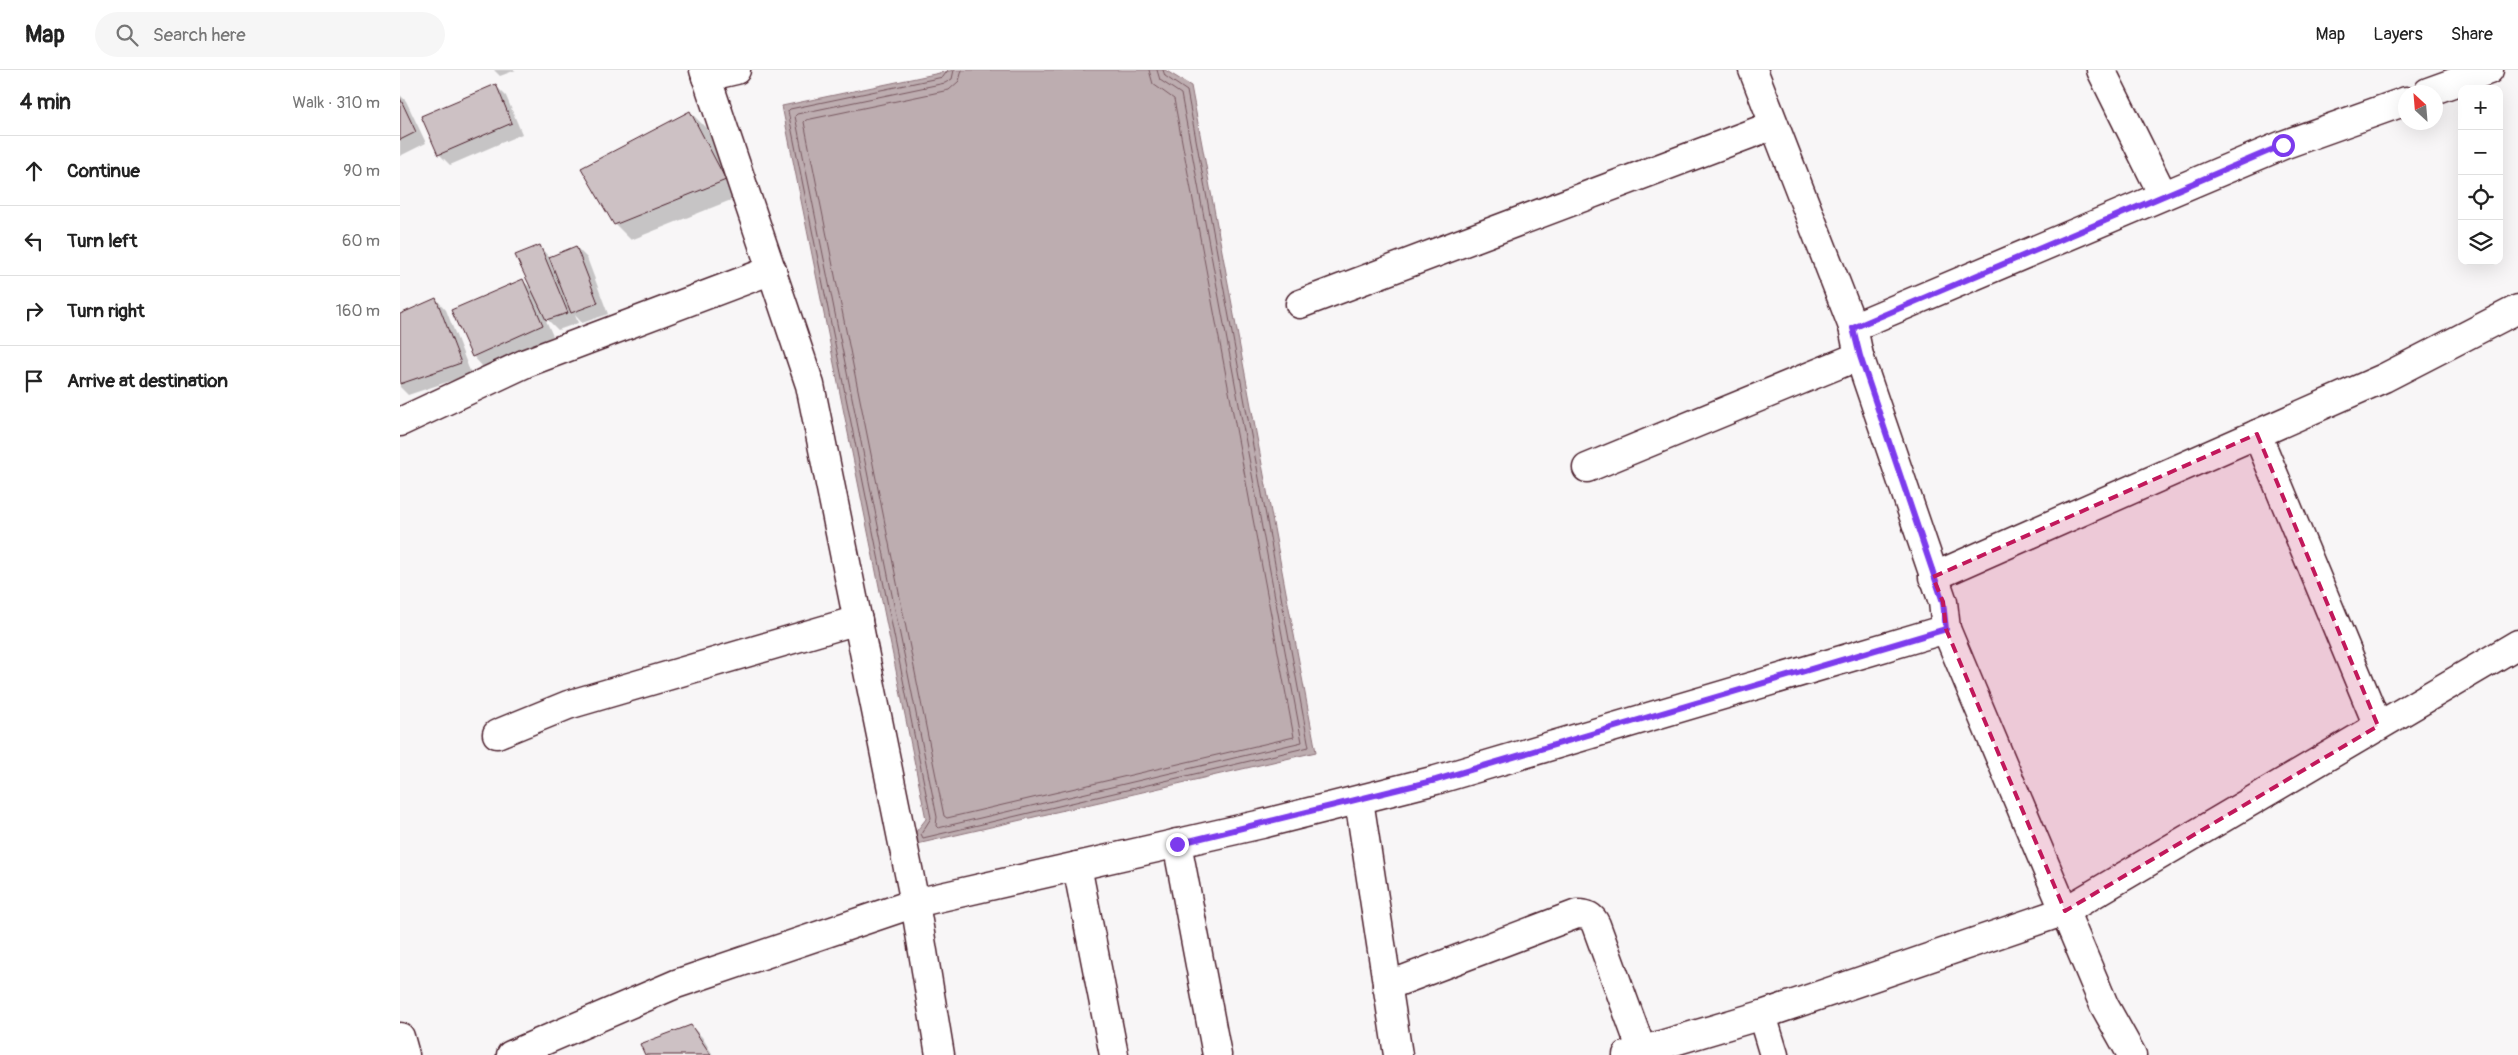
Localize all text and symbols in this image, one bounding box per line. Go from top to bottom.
search box [95,12,445,57]
text: Map [25,20,65,49]
icon: search [113,21,141,49]
text: Search here [153,23,246,47]
text: Map [2316,23,2345,46]
text: Layers [2373,23,2423,46]
text: Share [2451,23,2493,46]
north arrow [2398,85,2443,130]
map controls [2458,85,2503,265]
button: + [2458,85,2503,130]
text: 4 min [20,89,71,116]
text: Walk · 310 m [293,93,380,113]
button: − [2458,130,2503,175]
route start [2272,134,2295,157]
icon: ahead [20,157,48,185]
text: Continue [67,159,140,183]
text: 90 m [343,161,380,181]
button: locate [2458,175,2503,220]
button: layers [2458,220,2503,265]
icon: left [20,227,48,255]
text: Turn left [67,229,137,253]
text: 60 m [342,231,380,251]
icon: right [20,297,48,325]
text: Turn right [67,299,145,323]
text: 160 m [336,301,380,321]
icon: arrive [20,367,48,395]
text: Arrive at destination [67,369,228,393]
route end [1166,833,1189,856]

